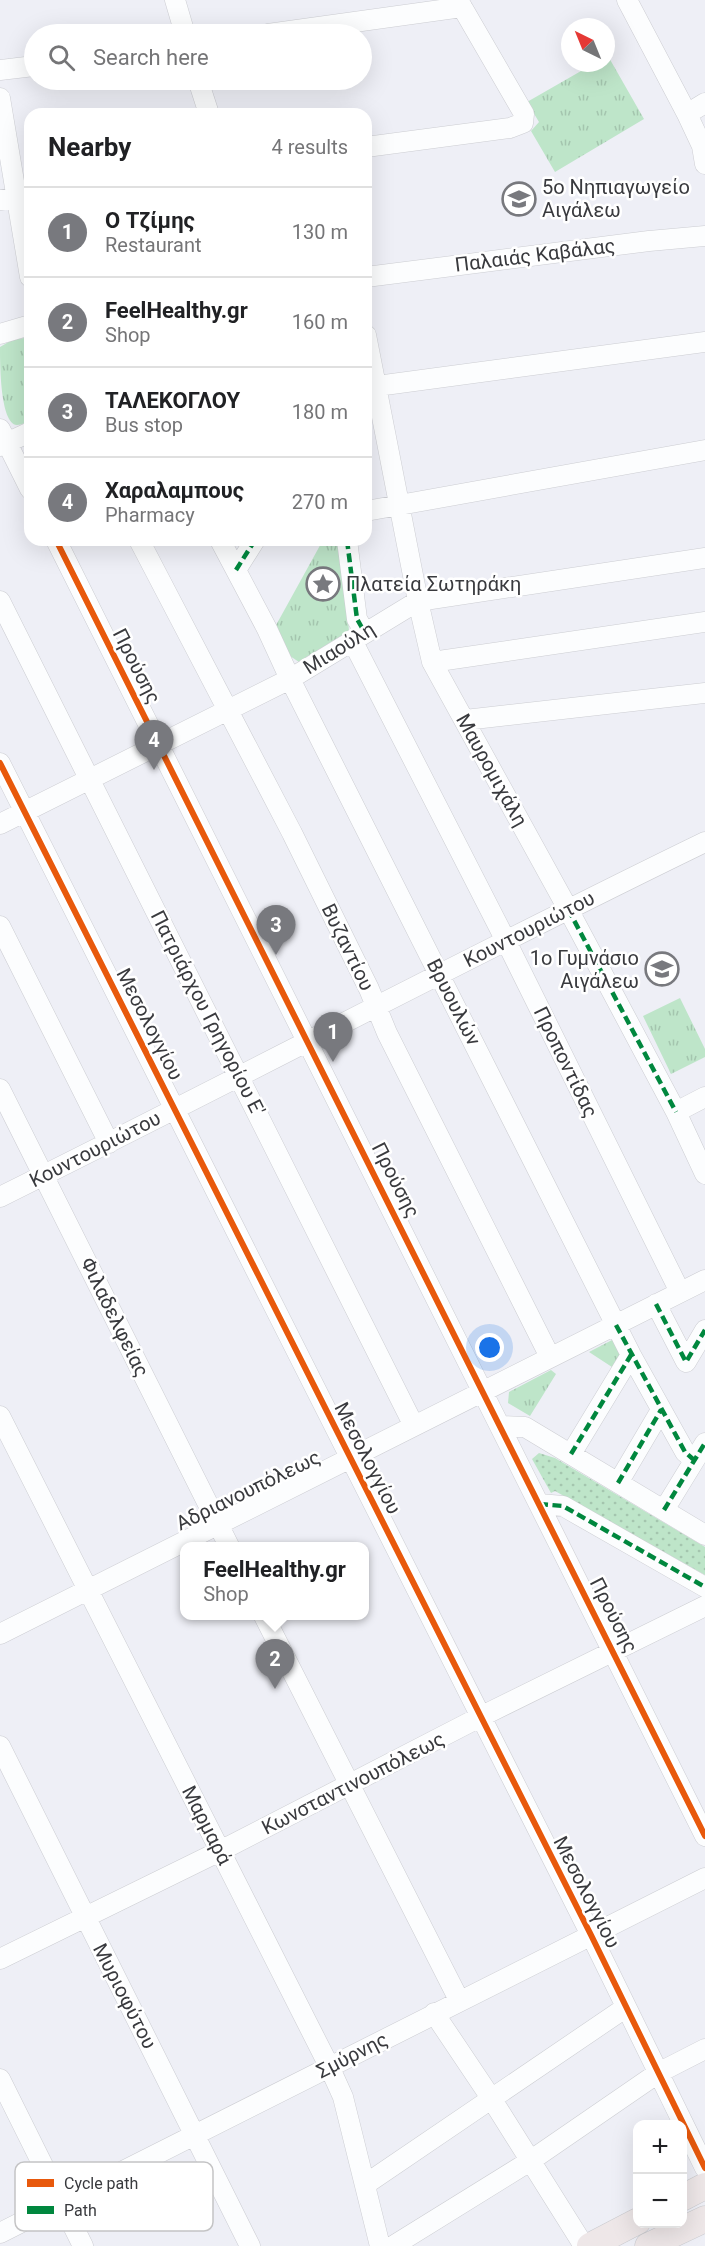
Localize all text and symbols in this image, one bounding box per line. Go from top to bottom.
north arrow [561,18,615,72]
search box [24,24,372,90]
icon: search [45,41,78,74]
text: Search here [93,45,209,70]
text: Nearby [48,132,131,162]
text: 4 results [272,135,348,159]
place label: 5ο Νηπιαγωγείο Αιγάλεω [542,175,690,222]
school or university icon: 5ο Νηπιαγωγείο Αιγάλεω [501,181,537,217]
text: Ο Τζίμης [105,208,195,233]
text: 1 [62,220,73,244]
text: 130 m [292,220,348,244]
text: Restaurant [105,233,202,257]
street label: Παλαιάς Καβάλας [453,233,617,277]
text: FeelHealthy.gr [105,298,248,323]
text: 2 [62,310,73,334]
text: 160 m [292,310,348,334]
text: Shop [105,323,151,347]
text: ΤΑΛΕΚΟΓΛΟΥ [105,388,240,413]
text: 3 [62,400,73,424]
text: 180 m [292,400,348,424]
text: Bus stop [105,413,183,437]
text: Χαραλαμπους [105,478,244,503]
text: 4 [62,490,73,514]
text: 270 m [292,490,348,514]
text: Pharmacy [105,503,195,527]
place icon: Πλατεία Σωτηράκη [305,566,341,602]
place label: Πλατεία Σωτηράκη [346,572,521,596]
street label: Μιαούλη [299,617,379,679]
street label: Προύσης [108,624,166,708]
street label: Μαυρομιχάλη [451,709,533,831]
pin: 4 [134,720,174,770]
street label: Κουντουριώτου [459,886,599,972]
street label: Βυζαντίου [317,900,379,994]
street label: Πατριάρχου Γρηγορίου Ε' [146,906,270,1120]
pin: 3 [256,906,296,955]
place label: 1ο Γυμνάσιο Αιγάλεω [530,946,639,993]
school or university icon: 1ο Γυμνάσιο Αιγάλεω [644,951,680,987]
street label: Βρυουλών [422,955,486,1050]
street label: Μεσολογγίου [112,964,188,1084]
street label: Προποντίδας [529,1003,603,1121]
pin: 1 [314,1012,352,1062]
street label: Κουντουριώτου [25,1106,165,1192]
street label: Προύσης [367,1138,425,1222]
street label: Φιλαδελφείας [76,1253,154,1381]
your location [475,1333,504,1362]
street label: Μεσολογγίου [330,1398,406,1518]
street label: Αδριανουπόλεως [172,1445,324,1535]
popup [180,1542,369,1620]
text: FeelHealthy.gr [203,1557,346,1582]
street label: Προύσης [585,1573,643,1657]
text: Shop [203,1582,249,1606]
pin: 2 [256,1640,294,1689]
street label: Κωνσταντινουπόλεως [258,1726,448,1840]
street label: Μαρμαρά [177,1782,237,1869]
street label: Μεσολογγίου [549,1832,625,1952]
street label: Μυριοφύτου [88,1939,162,2053]
street label: Σμύρνης [312,2027,392,2083]
map controls [633,2120,687,2228]
button: + [633,2120,687,2174]
legend [15,2162,213,2231]
text: Cycle path [64,2174,138,2193]
button: − [633,2174,687,2228]
text: Path [64,2201,97,2220]

